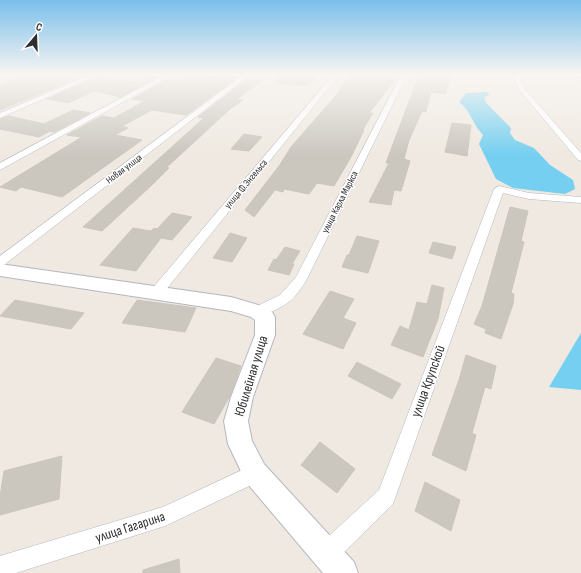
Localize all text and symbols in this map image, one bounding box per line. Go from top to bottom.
north arrow [16,16,56,56]
text: С [34,20,44,34]
street label: Новая улица [104,151,145,187]
street label: улица Ф.Энгельса [222,157,270,211]
street label: улица Карла Маркса [319,169,361,235]
street label: Юбилейная улица [231,333,271,419]
street label: улица Крупской [407,343,449,419]
street label: улица Гагарина [93,508,167,546]

